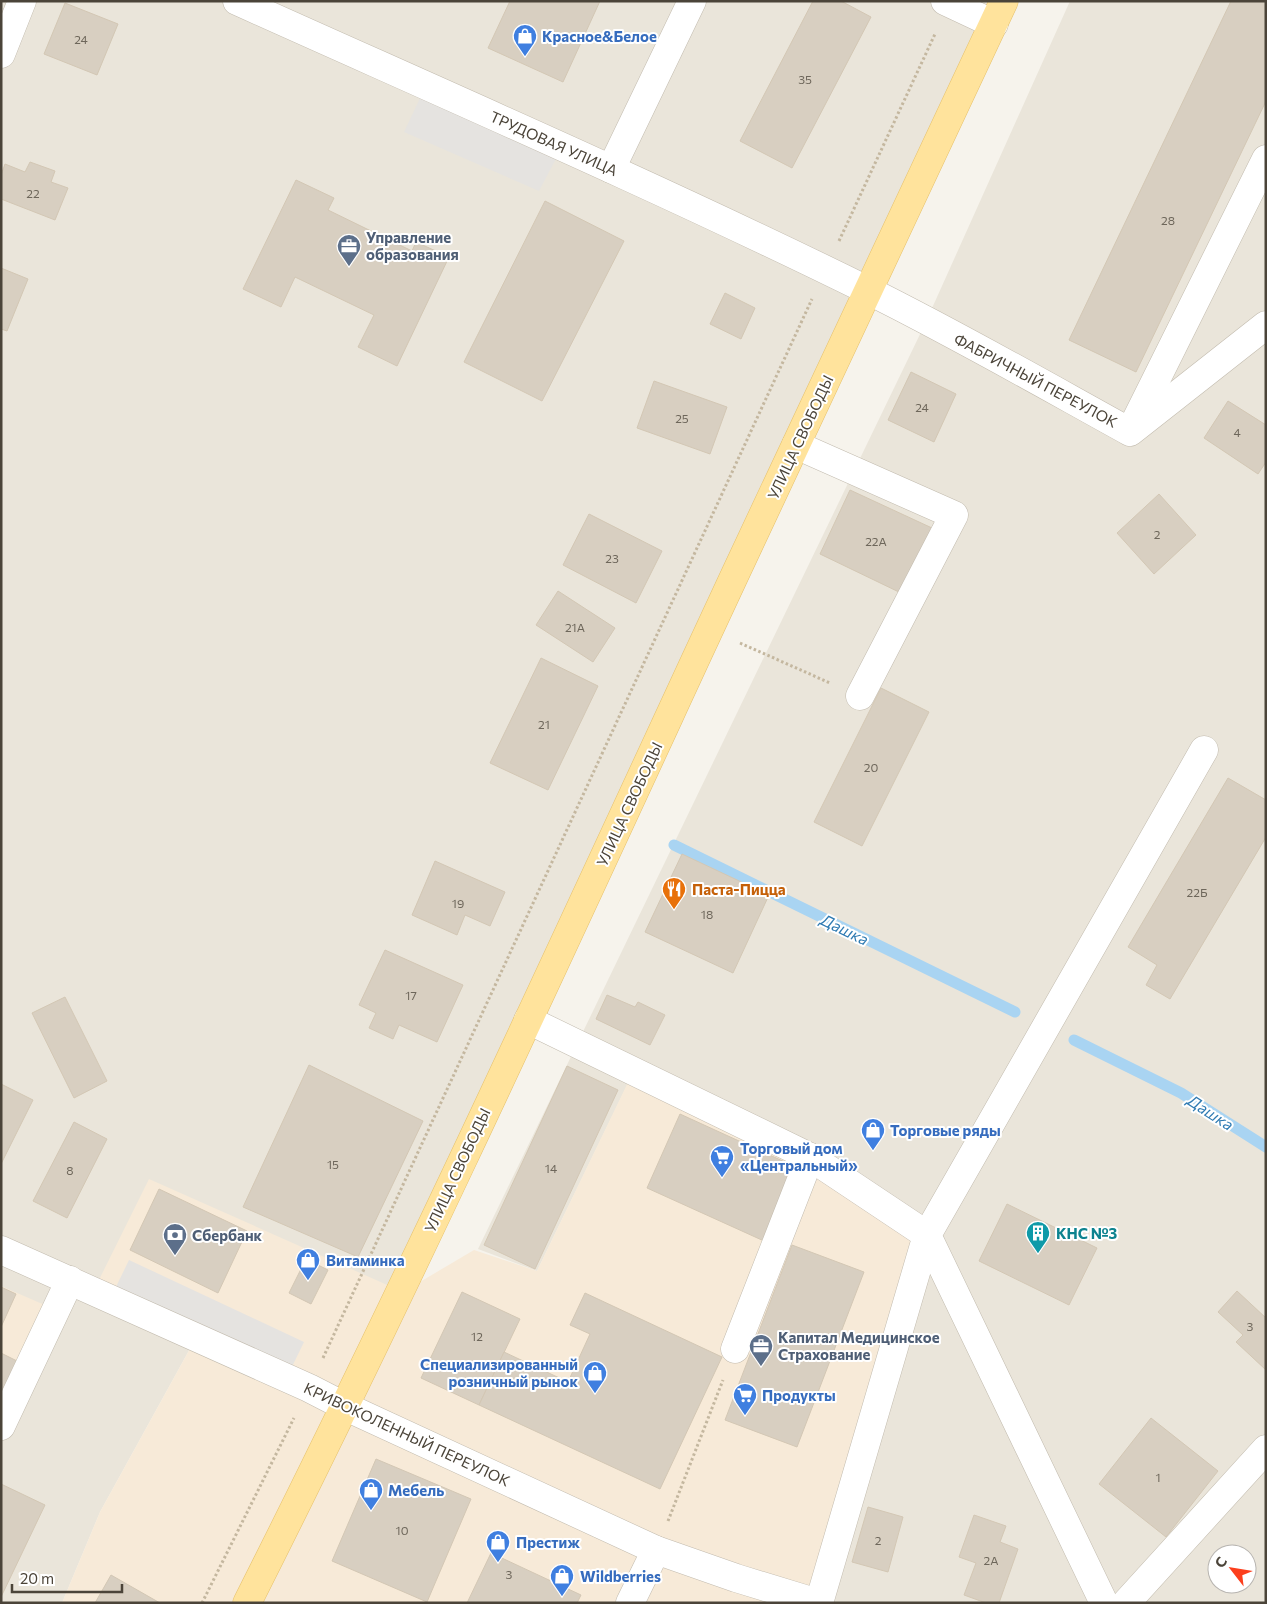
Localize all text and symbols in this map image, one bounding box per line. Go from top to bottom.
shop icon: Красное&Белое [512,23,538,57]
place label: Красное&Белое [542,27,657,45]
house number: 24 [74,32,88,46]
house number: 35 [798,72,812,86]
street label: ТРУДОВАЯ УЛИЦА [487,107,621,179]
house number: 22 [26,186,40,200]
house number: 28 [1161,213,1175,227]
place label: Управление образования [366,228,459,263]
office icon: Управление образования [336,233,362,267]
street label: ФАБРИЧНЫЙ ПЕРЕУЛОК [951,329,1121,431]
street label: УЛИЦА СВОБОДЫ [763,372,837,502]
house number: 24 [915,400,929,414]
house number: 25 [675,411,689,425]
house number: 4 [1233,425,1241,439]
house number: 2 [1154,527,1161,541]
house number: 22А [865,534,887,548]
house number: 23 [605,551,619,565]
house number: 21А [565,620,585,634]
house number: 21 [538,717,550,731]
street label: УЛИЦА СВОБОДЫ [592,739,666,869]
house number: 20 [864,760,878,774]
restaurant icon: Паста-Пицца [661,876,687,910]
place label: Паста-Пицца [692,880,786,898]
house number: 22Б [1187,885,1208,899]
house number: 19 [452,896,464,910]
house number: 18 [701,907,713,921]
water label: Дашка [816,908,872,949]
house number: 17 [405,988,417,1002]
water label: Дашка [1183,1089,1238,1134]
street label: УЛИЦА СВОБОДЫ [420,1105,494,1235]
shop icon: Торговые ряды [860,1117,886,1151]
place label: Торговые ряды [890,1121,1001,1139]
place label: Торговый дом «Центральный» [740,1139,858,1174]
supermarket icon: Торговый дом «Центральный» [709,1144,735,1178]
house number: 15 [327,1157,339,1171]
house number: 14 [545,1161,557,1175]
house number: 8 [66,1163,74,1177]
building icon: КНС №3 [1025,1220,1051,1254]
bank icon: Сбербанк [162,1222,188,1256]
place label: КНС №3 [1056,1224,1118,1242]
place label: Сбербанк [192,1226,263,1244]
shop icon: Витаминка [295,1247,321,1281]
place label: Витаминка [326,1251,405,1269]
house number: 3 [1247,1319,1254,1333]
place label: Капитал Медицинское Страхование [778,1328,940,1363]
house number: 12 [471,1329,483,1343]
office icon: Капитал Медицинское Страхование [748,1333,774,1367]
place label: Специализированный розничный рынок [420,1355,578,1390]
shop icon: Специализированный розничный рынок [582,1360,608,1394]
street label: КРИВОКОЛЕННЫЙ ПЕРЕУЛОК [301,1378,513,1490]
supermarket icon: Продукты [732,1382,758,1416]
place label: Продукты [762,1386,836,1404]
house number: 1 [1155,1470,1161,1484]
shop icon: Мебель [358,1477,384,1511]
place label: Мебель [388,1481,444,1499]
house number: 10 [396,1523,409,1537]
shop icon: Престиж [485,1529,511,1563]
place label: Престиж [516,1533,580,1551]
house number: 2 [875,1533,882,1547]
north arrow [1207,1544,1257,1594]
house number: 2А [984,1553,998,1567]
text: С [1211,1554,1230,1571]
scale bar [12,1562,122,1594]
shop icon: Wildberries [549,1563,575,1597]
house number: 3 [506,1567,513,1581]
place label: Wildberries [580,1567,661,1585]
text: 20 m [20,1569,54,1587]

